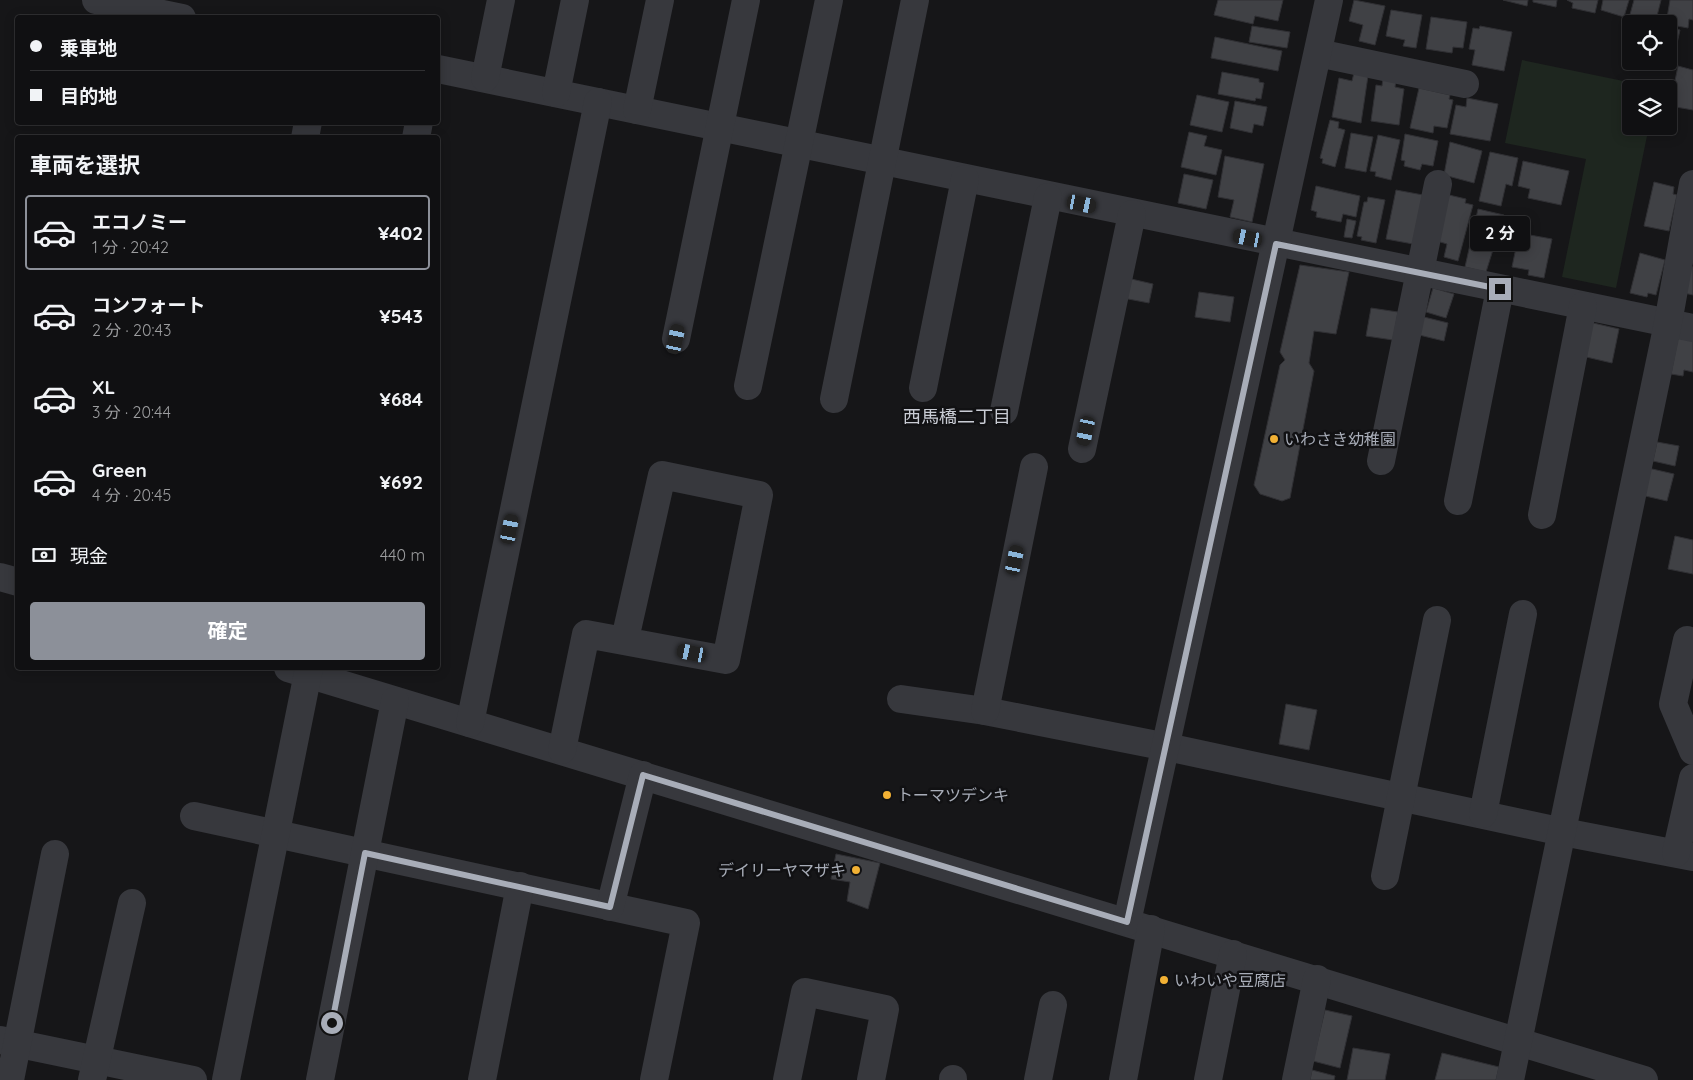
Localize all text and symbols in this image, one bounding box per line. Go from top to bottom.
map controls [1622,15,1677,135]
button: locate [1622,15,1677,70]
text: 乗車地 [60,36,117,60]
button: layers [1622,80,1677,135]
text: 目的地 [60,84,117,108]
text: 車両を選択 [30,151,140,179]
car [1065,194,1098,214]
icon: car [32,210,77,255]
text: エコノミー [92,210,187,234]
callout: 2 分 [1470,216,1530,252]
text: ¥402 [378,221,423,245]
text: 2 分 [1485,223,1515,243]
car [1231,228,1264,248]
text: 1 分 · 20:42 [92,237,169,257]
route end [1489,278,1511,300]
icon: car [32,293,77,338]
text: コンフォート [92,293,205,317]
text: ¥543 [379,304,423,328]
text: 2 分 · 20:43 [92,320,171,340]
car [665,323,686,355]
text: XL [92,375,115,399]
icon: car [32,376,77,421]
text: ¥684 [380,387,423,411]
text: 3 分 · 20:44 [92,402,171,422]
district label: 西馬橋二丁目 [903,405,1011,428]
car [1075,415,1096,447]
place label: いわさき幼稚園 [1284,429,1396,449]
marker: いわさき幼稚園 [1268,433,1280,445]
text: Green [92,458,147,482]
icon: car [32,459,77,504]
text: ¥692 [380,470,423,494]
text: 4 分 · 20:45 [92,485,171,505]
car [499,513,520,545]
icon: cash [30,541,58,569]
text: 現金 [70,544,108,568]
car [1004,544,1025,576]
text: 440 m [380,545,425,565]
button: 確定 [30,602,425,660]
car [675,643,708,663]
place label: トーマツデンキ [897,785,1009,805]
marker: トーマツデンキ [881,789,893,801]
place label: デイリーヤマザキ [718,860,846,880]
marker: デイリーヤマザキ [850,864,862,876]
place label: いわいや豆腐店 [1174,970,1286,990]
marker: いわいや豆腐店 [1158,974,1170,986]
route start [321,1012,343,1034]

